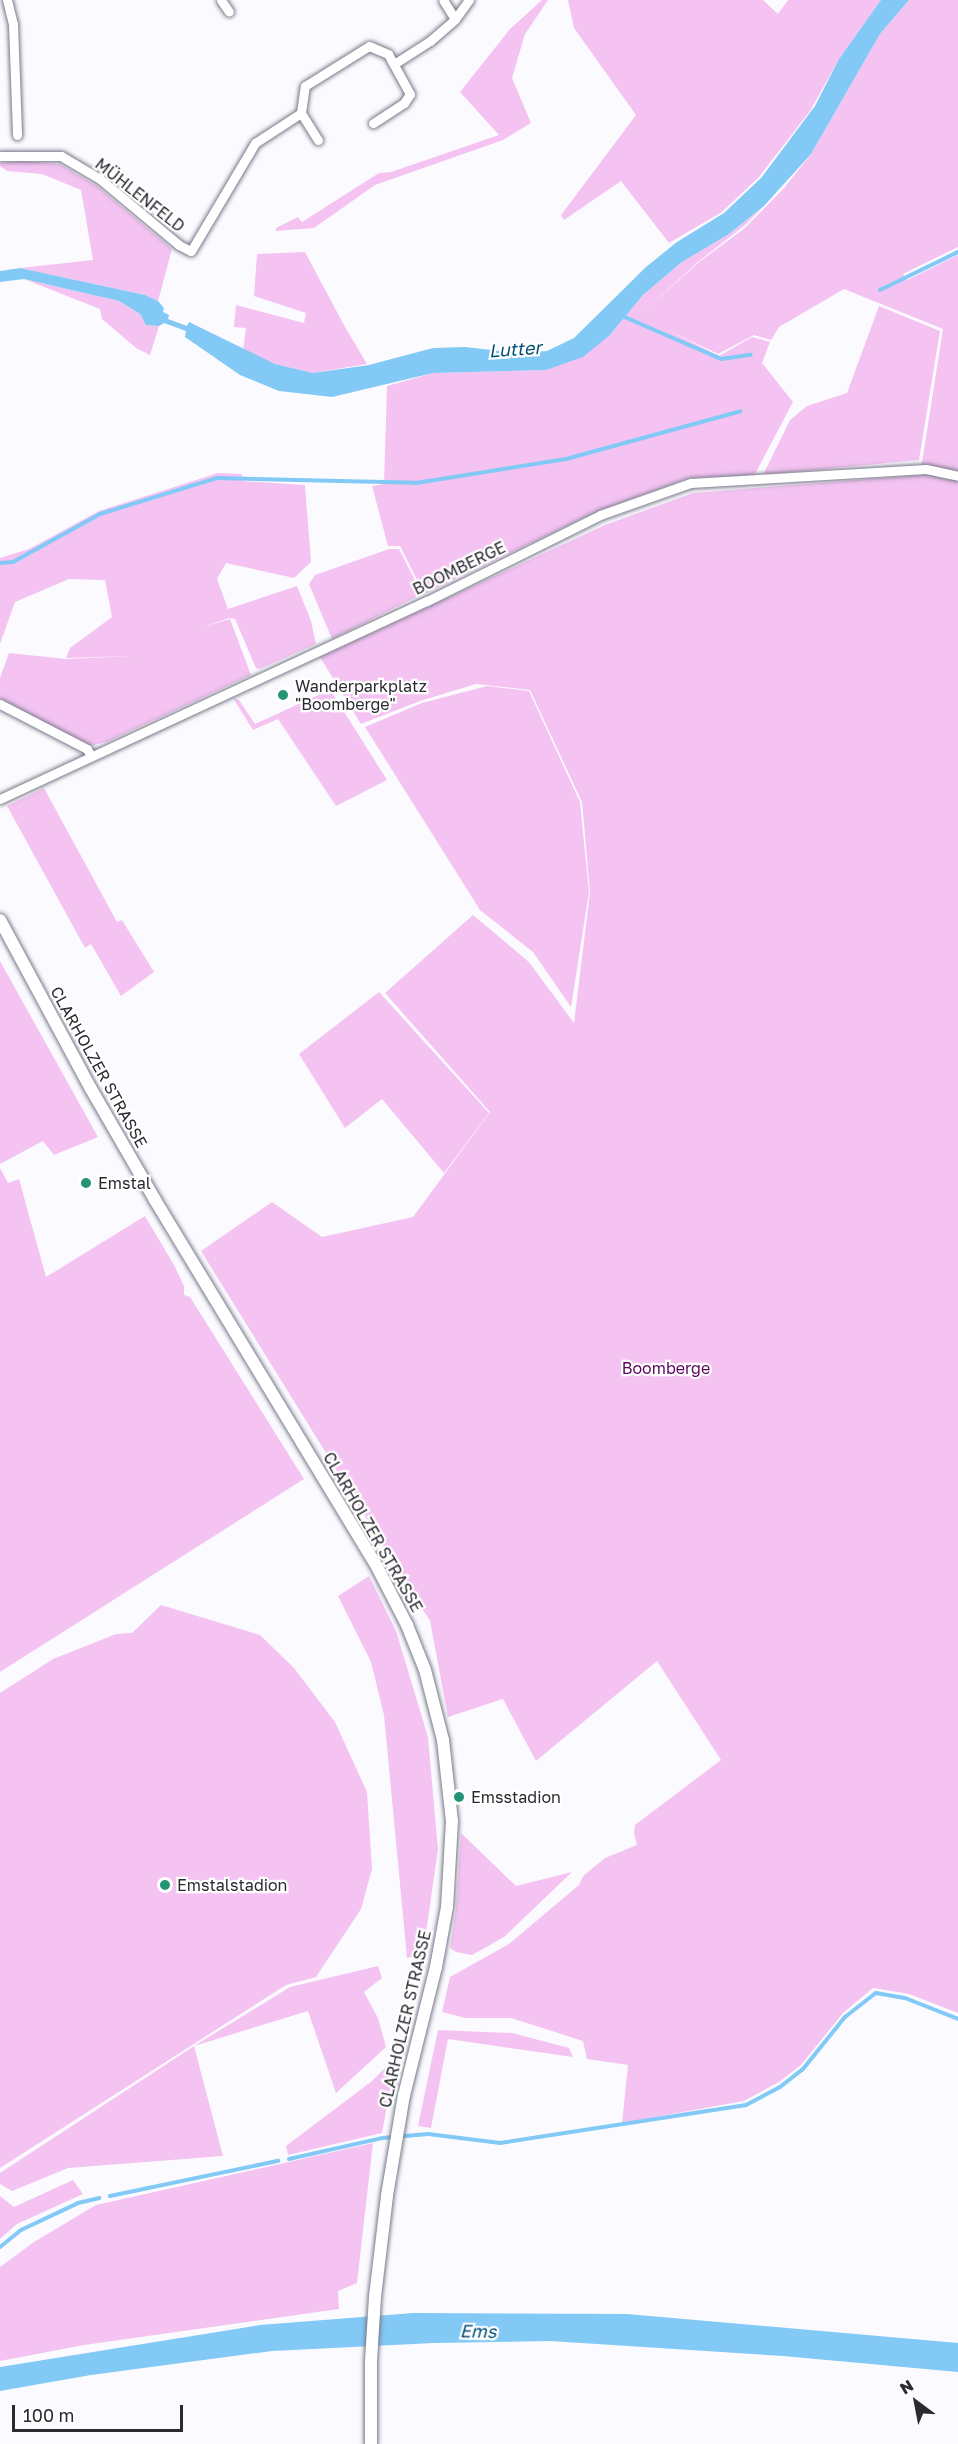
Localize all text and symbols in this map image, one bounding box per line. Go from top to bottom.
street label: MÜHLENFELD [91,154,189,236]
water label: Lutter [488,336,542,362]
street label: BOOMBERGE [410,537,508,599]
place label: Wanderparkplatz "Boomberge" [295,676,427,714]
marker: Wanderparkplatz "Boomberge" [276,688,290,702]
street label: CLARHOLZER STRASSE [47,983,151,1151]
place label: Emstal [98,1173,151,1193]
marker: Emstal [79,1176,93,1190]
park label: Boomberge [622,1358,710,1378]
street label: CLARHOLZER STRASSE [319,1449,427,1615]
place label: Emsstadion [471,1787,561,1807]
marker: Emsstadion [452,1790,466,1804]
place label: Emstalstadion [177,1875,287,1895]
marker: Emstalstadion [158,1878,172,1892]
street label: CLARHOLZER STRASSE [375,1928,435,2110]
water label: Ems [460,2320,496,2342]
north arrow [886,2372,946,2432]
text: N [896,2375,917,2398]
scale bar [15,2393,186,2431]
text: 100 m [23,2404,74,2426]

